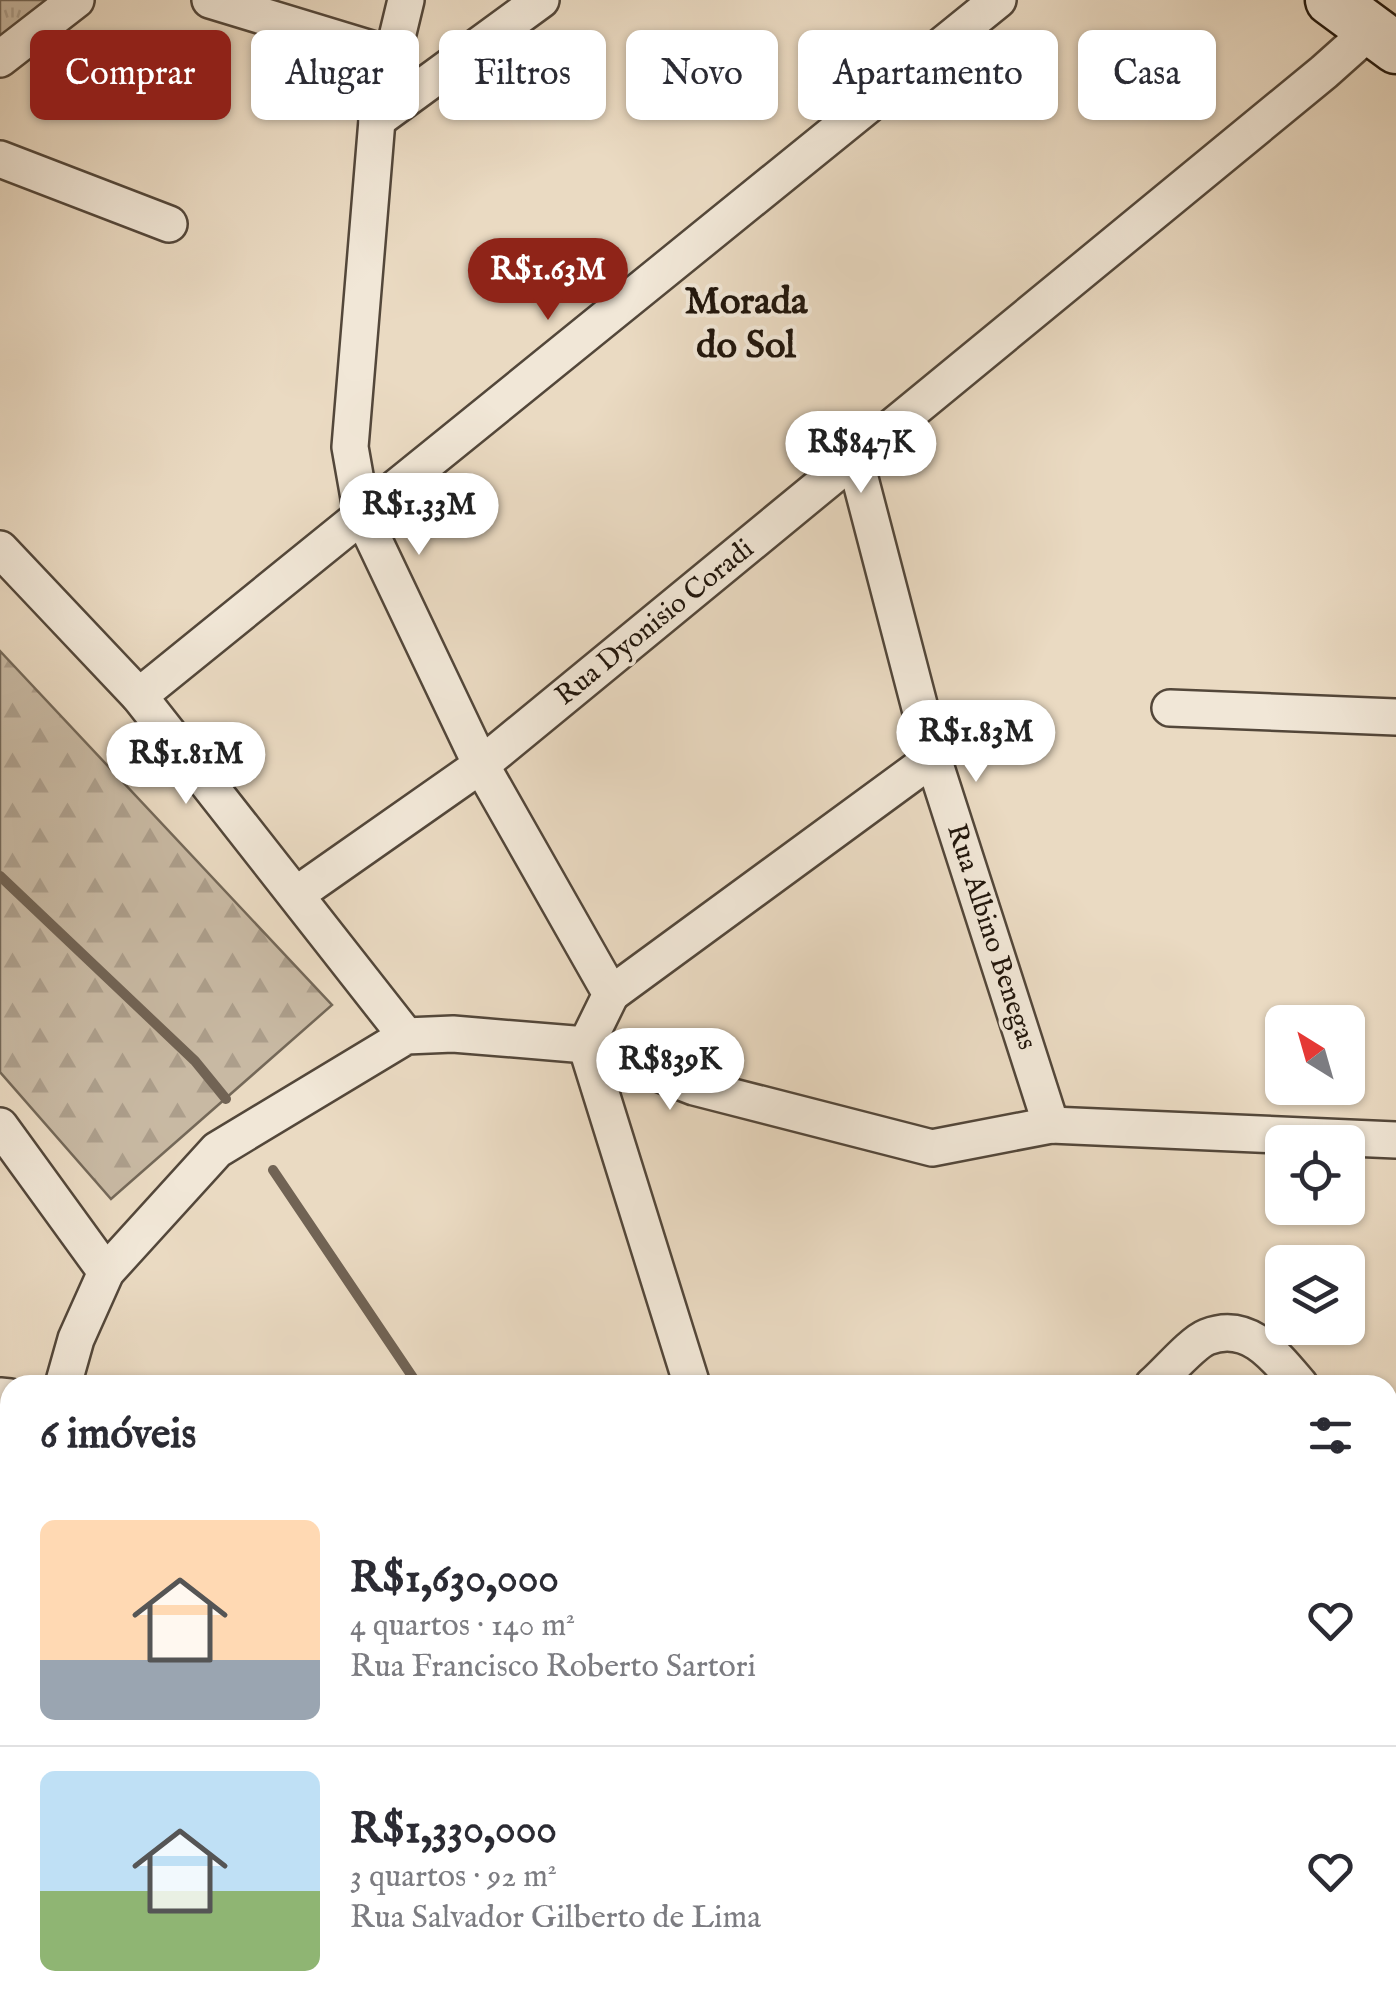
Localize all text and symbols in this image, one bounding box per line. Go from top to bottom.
chip: Comprar [30,30,231,120]
chip: Alugar [251,30,419,120]
chip: Filtros [439,30,606,120]
chip: Novo [626,30,778,120]
chip: Apartamento [798,30,1058,120]
chip: Casa [1078,30,1216,120]
pin: R$1.63M [456,238,640,323]
text: R$1.63M [490,250,606,291]
district label: Morada do Sol [685,279,808,371]
pin: R$847K [780,411,942,496]
text: R$847K [807,423,915,464]
pin: R$1.33M [327,473,511,558]
text: R$1.33M [362,485,476,526]
street label: Rua Dyonisio Coradi [549,532,761,714]
pin: R$1.83M [884,700,1068,785]
text: R$1.83M [918,712,1034,753]
pin: R$1.81M [94,722,278,807]
text: R$1.81M [128,734,244,775]
street label: Rua Albino Benegas [938,820,1044,1054]
north arrow [1265,1005,1365,1105]
map controls [1265,1005,1365,1345]
pin: R$839K [589,1028,751,1113]
text: R$839K [618,1040,722,1081]
button: locate [1265,1125,1365,1225]
button: layers [1265,1245,1365,1345]
icon: filters [1303,1408,1358,1463]
text: 6 imóveis [40,1409,196,1462]
text: R$1,630,000 [350,1553,559,1606]
icon: home [120,1560,240,1680]
icon: heart [1303,1593,1358,1648]
text: 4 quartos · 140 m² [350,1606,575,1647]
text: Rua Francisco Roberto Sartori [350,1647,756,1688]
text: R$1,330,000 [350,1804,557,1857]
icon: home [120,1811,240,1931]
icon: heart [1303,1844,1358,1899]
text: 3 quartos · 92 m² [350,1857,557,1898]
text: Rua Salvador Gilberto de Lima [350,1898,761,1939]

